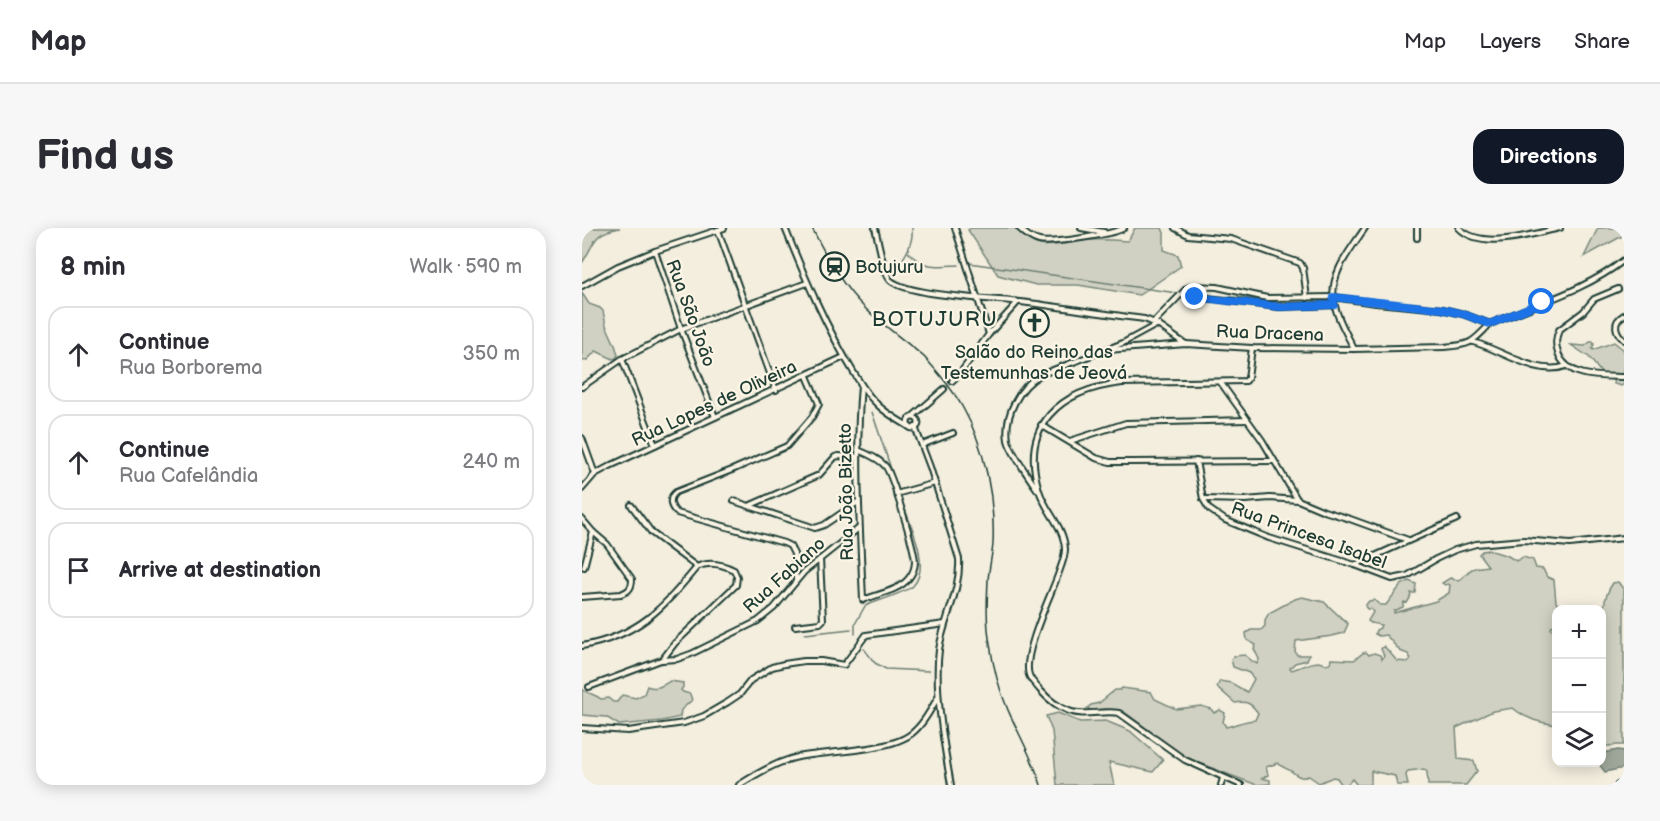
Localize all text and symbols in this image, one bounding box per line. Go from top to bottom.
text: Map [30,25,86,58]
text: Map [1404,29,1446,54]
text: Layers [1479,29,1541,54]
text: Share [1574,29,1630,54]
button: Directions [1473,129,1624,184]
text: Find us [36,131,174,182]
station icon: Botujuru [818,251,850,283]
text: 8 min [60,252,126,283]
text: Walk · 590 m [410,255,522,279]
street label: Rua São João [661,257,720,370]
place label: Botujuru [855,257,924,278]
route end [1181,283,1207,309]
route start [1528,288,1554,314]
district label: BOTUJURU [872,307,998,332]
church icon: Salão do Reino das Testemunhas de Jeová [1018,307,1050,339]
street label: Rua Dracena [1216,321,1324,346]
text: Continue [119,329,209,356]
icon: ahead [62,338,95,371]
text: 350 m [463,342,520,366]
place label: Salão do Reino das Testemunhas de Jeová [941,342,1127,384]
text: Rua Borborema [119,356,263,380]
street label: Rua Lopes de Oliveira [628,356,800,451]
street label: Rua João Bizetto [835,423,858,561]
text: Continue [119,437,209,464]
icon: ahead [62,446,95,479]
text: 240 m [463,450,520,474]
text: Rua Cafelândia [119,464,258,488]
street label: Rua Princesa Isabel [1228,498,1389,573]
street label: Rua Fabiano [739,533,830,618]
icon: arrive [62,554,95,587]
text: Arrive at destination [119,557,321,584]
map controls [1552,605,1606,767]
button: + [1552,605,1606,659]
button: − [1552,659,1606,713]
button: layers [1552,713,1606,767]

